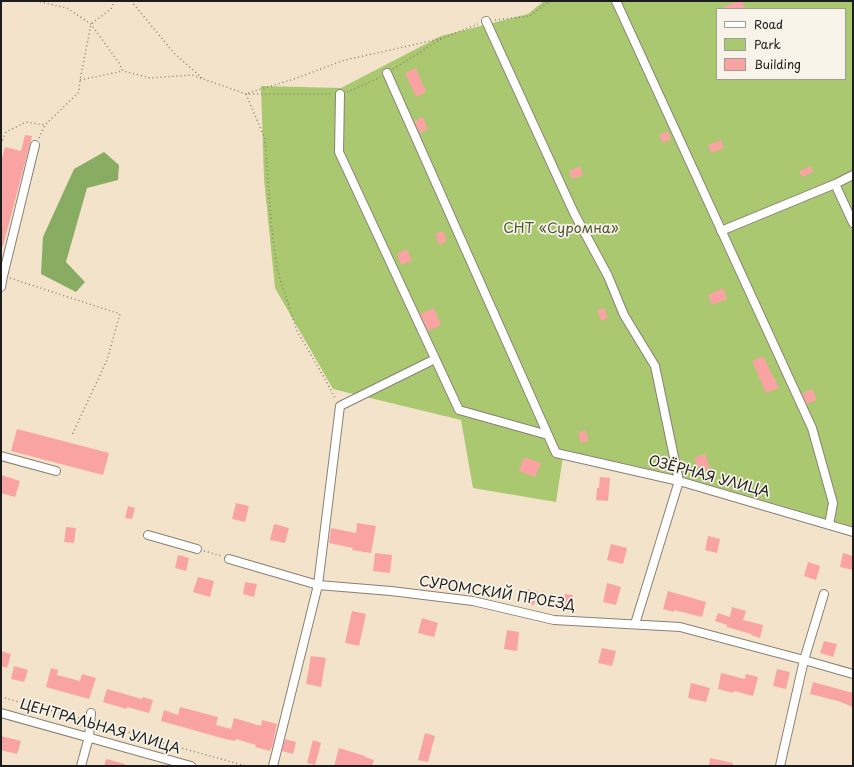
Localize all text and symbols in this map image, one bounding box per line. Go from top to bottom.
legend [716,8,846,80]
text: Road [754,15,783,33]
text: Park [754,35,781,53]
text: Building [754,55,801,73]
park label: СНТ «Суромна» [503,221,619,237]
street label: ОЗЁРНАЯ УЛИЦА [646,453,772,501]
street label: СУРОМСКИЙ ПРОЕЗД [418,573,576,615]
street label: ЦЕНТРАЛЬНАЯ УЛИЦА [18,696,182,758]

